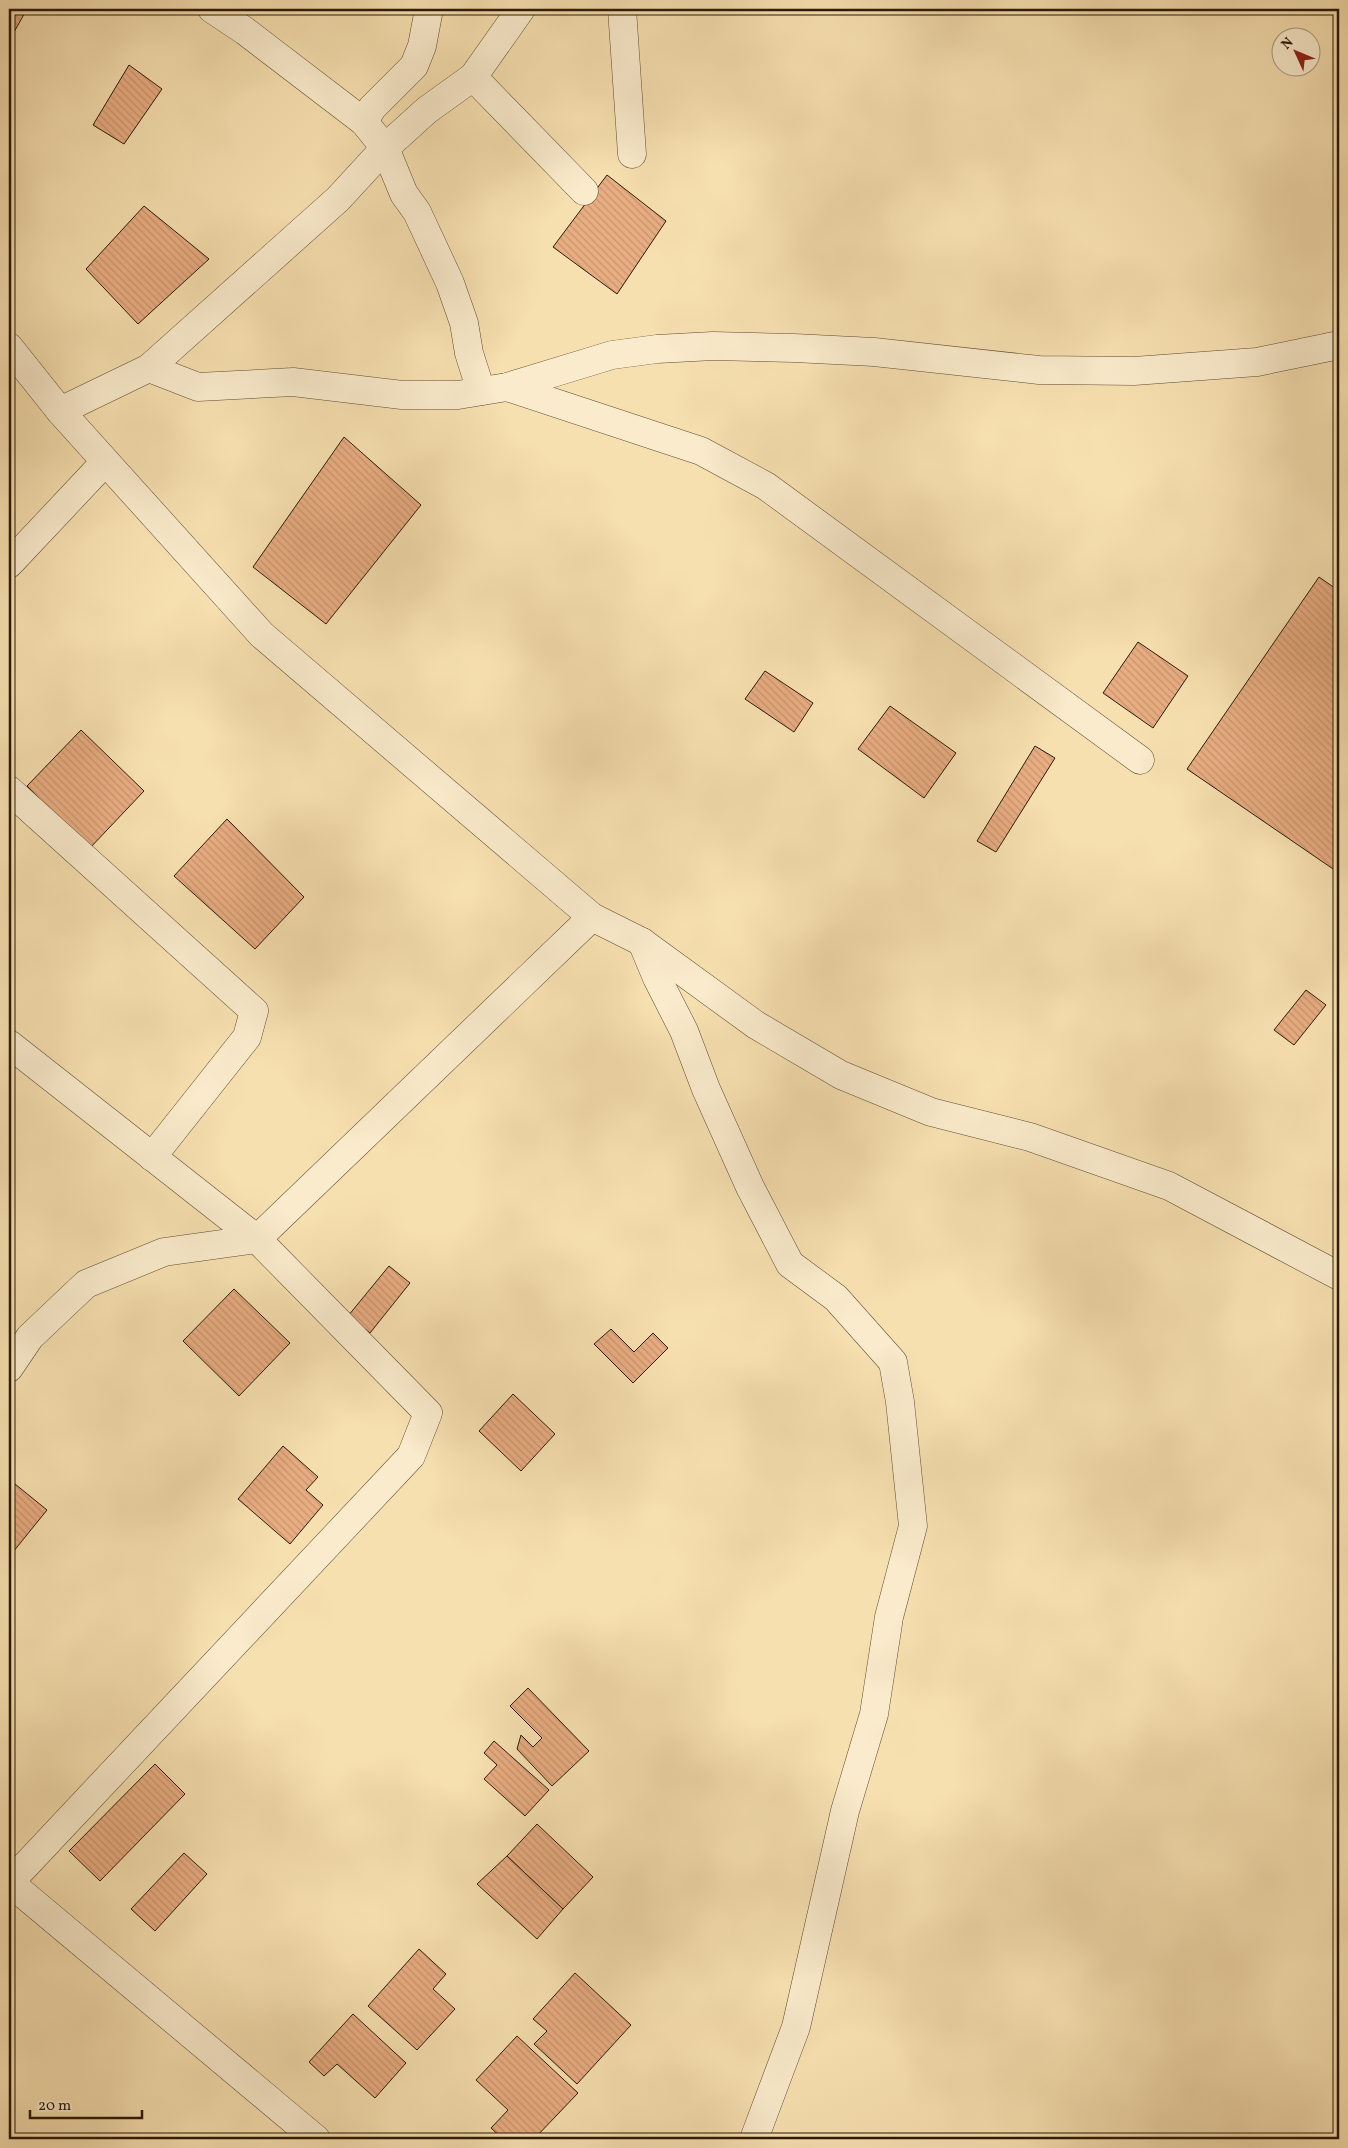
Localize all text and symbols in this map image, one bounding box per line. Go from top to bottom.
north arrow [1270,28,1320,78]
text: N [1277,34,1298,54]
scale bar [30,2088,142,2120]
text: 20 m [38,2096,71,2117]

